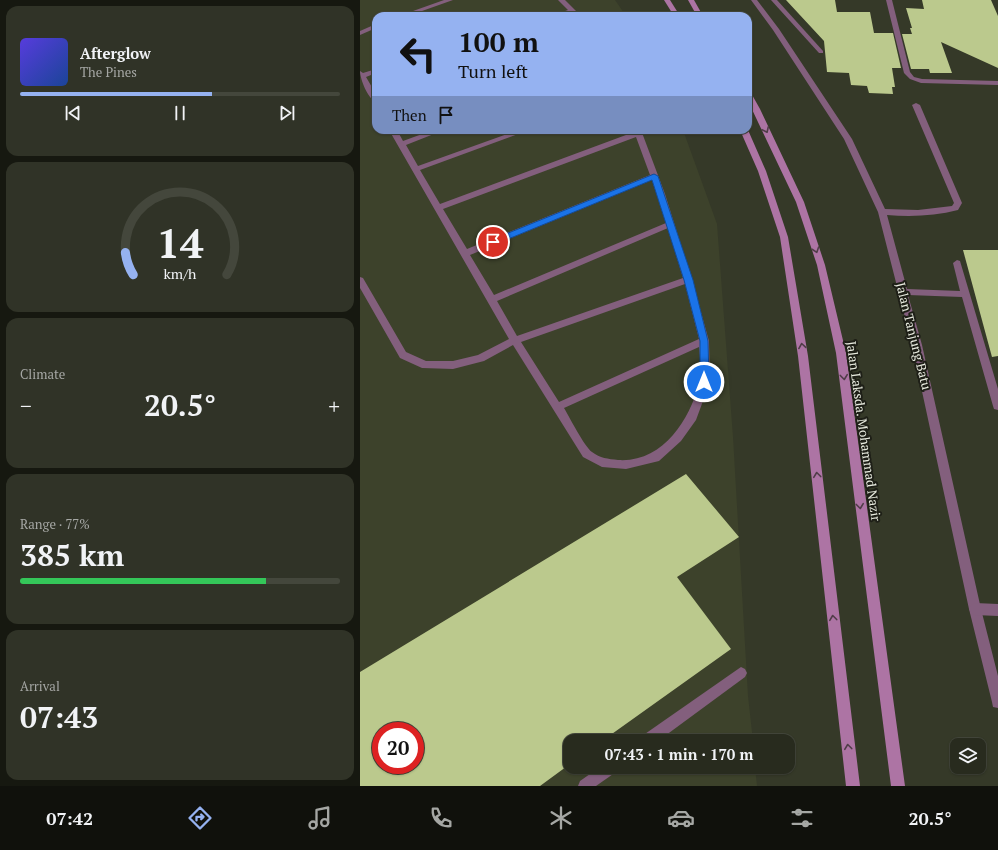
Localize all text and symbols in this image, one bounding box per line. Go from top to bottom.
text: 100 m [458,23,539,60]
icon: left [392,28,444,80]
text: Afterglow [80,43,151,63]
text: Turn left [458,59,528,83]
text: The Pines [80,63,137,81]
icon: previous [62,102,84,124]
icon: pause [169,102,191,124]
icon: next [276,102,298,124]
icon: arrive [435,104,457,126]
text: Then [392,105,427,125]
one-way arrow [761,126,769,133]
text: 14 [156,215,204,270]
pin [476,225,510,259]
icon: arrive [482,231,504,253]
one-way arrow [811,246,820,253]
text: km/h [164,264,197,283]
street label: Jalan Tanjung Batu [892,280,936,392]
street label: Jalan Laksda. Mohammad Nazir [842,340,886,522]
one-way arrow [798,343,806,349]
position arrow [683,361,725,403]
text: Climate [20,365,65,383]
one-way arrow [839,374,848,380]
text: 20.5° [144,385,216,425]
text: − [20,391,32,420]
text: + [328,391,340,420]
one-way arrow [813,472,822,478]
one-way arrow [855,503,864,509]
text: Range · 77% [20,515,90,533]
text: 385 km [20,535,124,575]
one-way arrow [829,615,838,621]
text: Arrival [20,677,60,695]
text: 07:43 [20,697,98,737]
speed limit sign: 20 [372,722,424,774]
map controls [950,738,986,774]
button: layers [950,738,986,774]
text: 07:43 · 1 min · 170 m [605,744,753,764]
one-way arrow [844,744,853,750]
icon: directions [186,804,214,832]
icon: music [306,804,334,832]
icon: phone [427,804,455,832]
icon: climate [547,804,575,832]
icon: car [667,804,695,832]
icon: filters [788,804,816,832]
text: 07:42 [46,806,93,830]
text: 20.5° [908,806,952,830]

